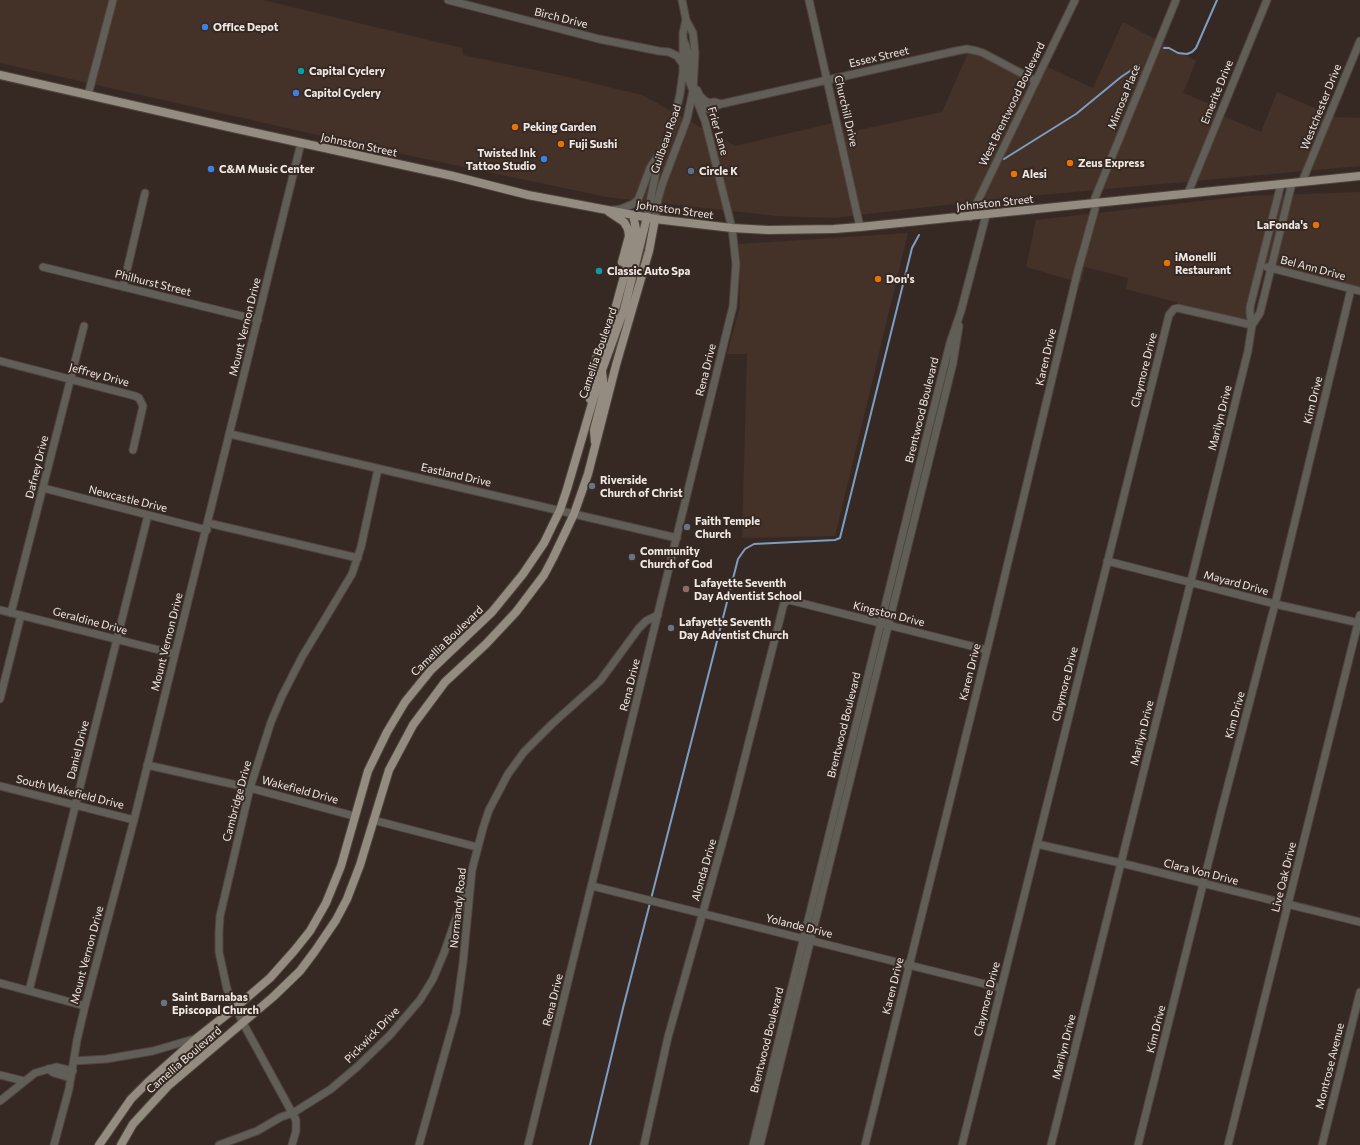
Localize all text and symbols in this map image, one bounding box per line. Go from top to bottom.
street label: Birch Drive [533,5,589,31]
place label: Office Depot [213,20,279,34]
marker: Office Depot [200,22,210,32]
street label: West Brentwood Boulevard [976,40,1048,168]
street label: Essex Street [848,44,910,70]
street label: Emerite Drive [1198,58,1236,126]
street label: Westchester Drive [1298,62,1344,152]
street label: Mimosa Place [1105,63,1143,131]
place label: Capital Cyclery [309,64,385,78]
marker: Capital Cyclery [296,66,306,76]
street label: Churchill Drive [831,74,861,148]
place label: Capitol Cyclery [304,86,381,100]
marker: Capitol Cyclery [291,88,301,98]
street label: Guilbeau Road [648,103,684,175]
street label: Frier Lane [705,105,731,157]
place label: Peking Garden [523,120,596,134]
marker: Peking Garden [510,122,520,132]
street label: Johnston Street [320,130,398,160]
place label: Fuji Sushi [569,137,617,151]
marker: Fuji Sushi [556,139,566,149]
place label: Twisted Ink Tattoo Studio [466,146,536,172]
marker: Twisted Ink Tattoo Studio [539,154,549,164]
place label: Zeus Express [1078,156,1145,170]
marker: Zeus Express [1065,158,1075,168]
place label: C&M Music Center [219,162,315,176]
marker: C&M Music Center [206,164,216,174]
place label: Circle K [699,164,738,178]
marker: Circle K [686,166,696,176]
place label: Alesi [1022,167,1047,181]
marker: Alesi [1009,169,1019,179]
street label: Johnston Street [956,192,1034,214]
street label: Johnston Street [636,198,714,222]
place label: LaFonda's [1257,218,1308,232]
marker: LaFonda's [1311,220,1321,230]
place label: iMonelli Restaurant [1175,250,1231,276]
street label: Bel Ann Drive [1279,253,1347,283]
marker: iMonelli Restaurant [1162,258,1172,268]
place label: Classic Auto Spa [607,264,690,278]
marker: Classic Auto Spa [594,266,604,276]
street label: Philhurst Street [113,267,193,299]
place label: Don's [886,272,915,286]
marker: Don's [873,274,883,284]
street label: Mount Vernon Drive [226,276,264,378]
street label: Camellia Boulevard [576,306,620,400]
street label: Karen Drive [1033,327,1059,387]
street label: Claymore Drive [1128,331,1160,409]
street label: Rena Drive [693,342,719,398]
street label: Brentwood Boulevard [903,356,941,464]
street label: Jeffrey Drive [68,361,130,389]
street label: Kim Drive [1301,375,1325,425]
street label: Marilyn Drive [1206,384,1234,452]
street label: Dafney Drive [23,434,51,500]
street label: Eastland Drive [420,461,492,489]
place label: Riverside Church of Christ [600,473,683,499]
marker: Riverside Church of Christ [587,481,597,491]
street label: Newcastle Drive [87,483,169,515]
place label: Faith Temple Church [695,514,760,540]
marker: Faith Temple Church [682,522,692,532]
place label: Community Church of God [640,544,713,570]
marker: Community Church of God [627,552,637,562]
street label: Mayard Drive [1202,568,1270,598]
place label: Lafayette Seventh Day Adventist School [694,576,802,602]
marker: Lafayette Seventh Day Adventist School [681,584,691,594]
street label: Mount Vernon Drive [148,591,186,693]
street label: Kingston Drive [852,599,926,629]
street label: Camellia Boulevard [408,603,486,679]
street label: Geraldine Drive [51,605,129,637]
place label: Lafayette Seventh Day Adventist Church [679,615,789,641]
marker: Lafayette Seventh Day Adventist Church [666,623,676,633]
street label: Karen Drive [957,642,983,702]
street label: Claymore Drive [1049,645,1081,723]
street label: Rena Drive [617,657,643,713]
street label: Brentwood Boulevard [825,671,863,779]
street label: Kim Drive [1222,690,1248,740]
street label: Marilyn Drive [1128,699,1156,767]
street label: Daniel Drive [64,719,92,781]
street label: Cambridge Drive [220,759,254,843]
street label: South Wakefield Drive [15,772,125,812]
street label: Wakefield Drive [260,773,340,807]
street label: Alonda Drive [689,837,719,903]
street label: Live Oak Drive [1269,841,1299,913]
street label: Clara Von Drive [1162,856,1240,888]
street label: Normandy Road [447,867,469,949]
street label: Mount Vernon Drive [68,905,106,1005]
street label: Yolande Drive [764,911,834,941]
street label: Karen Drive [880,956,906,1016]
street label: Claymore Drive [971,960,1003,1038]
street label: Rena Drive [540,972,566,1028]
street label: Brentwood Boulevard [748,986,786,1094]
place label: Saint Barnabas Episcopal Church [172,990,259,1016]
marker: Saint Barnabas Episcopal Church [159,998,169,1008]
street label: Pickwick Drive [342,1004,402,1066]
street label: Kim Drive [1144,1004,1168,1054]
street label: Marilyn Drive [1050,1013,1078,1081]
street label: Montrose Avenue [1313,1022,1347,1110]
street label: Camellia Boulevard [144,1024,224,1096]

